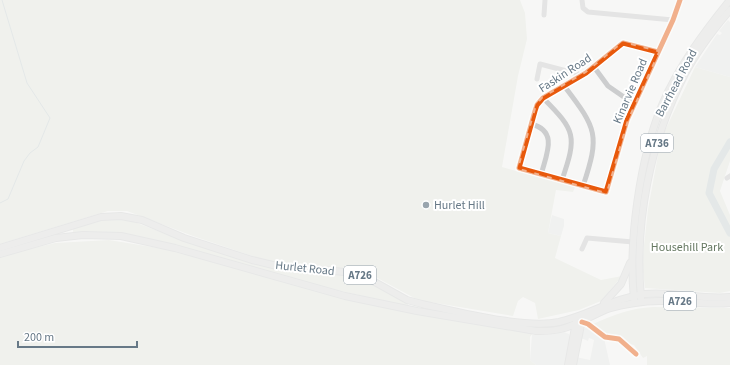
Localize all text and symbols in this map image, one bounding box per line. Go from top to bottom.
street label: Barrhead Road [651,46,701,120]
street label: Faskin Road [535,50,595,97]
street label: Kinarvie Road [609,56,652,127]
road number: A736 [641,134,673,152]
place label: Hurlet Hill [434,197,485,214]
marker: Hurlet Hill [421,200,431,210]
park label: Househill Park [651,239,723,256]
street label: Hurlet Road [274,257,335,280]
road number: A726 [344,266,376,284]
road number: A726 [664,292,696,310]
scale bar [18,323,137,349]
text: 200 m [24,329,54,346]

